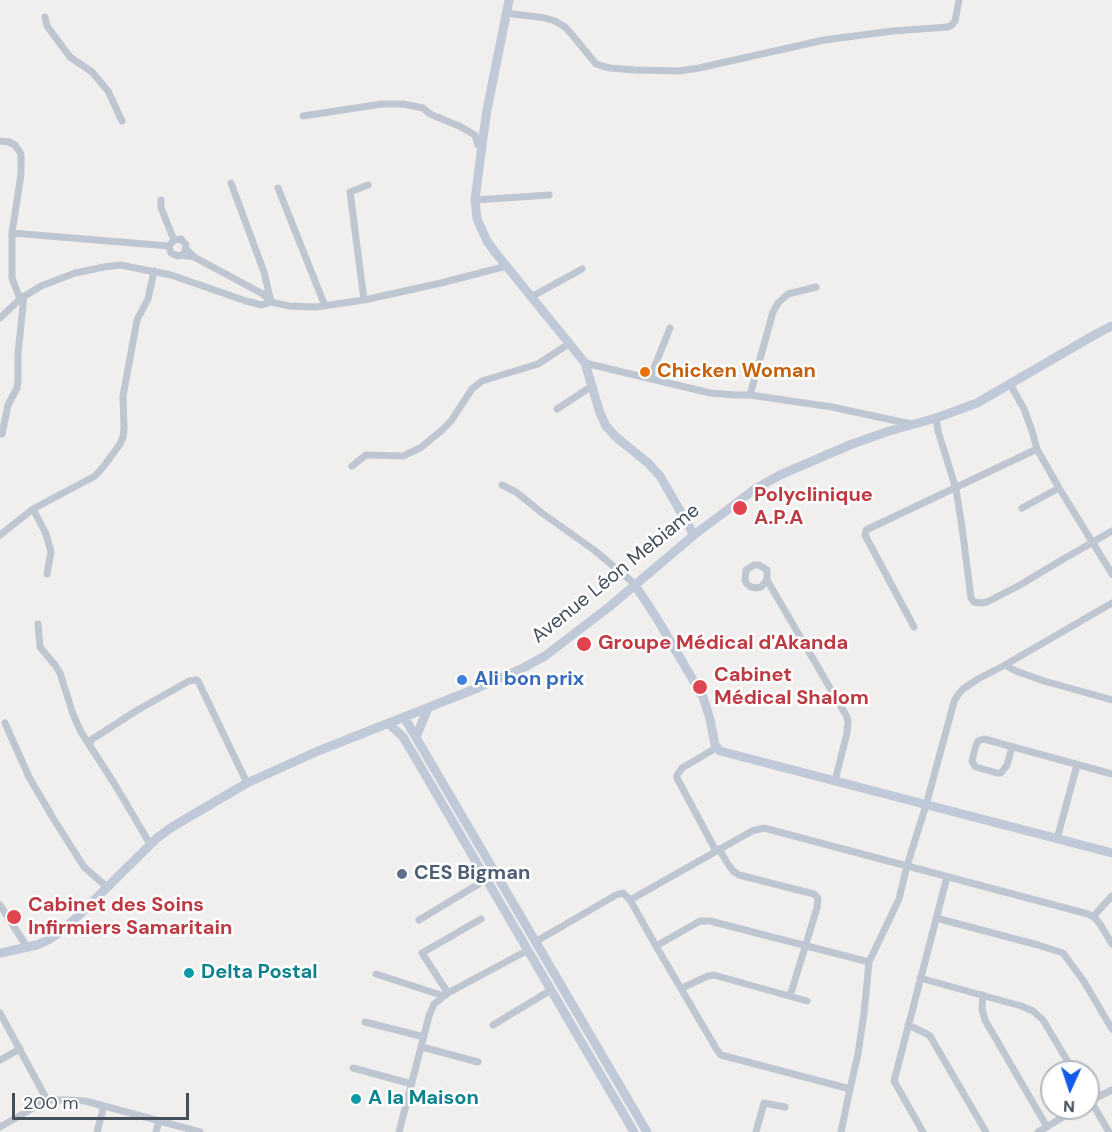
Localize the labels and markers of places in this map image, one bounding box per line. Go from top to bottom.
place label: Chicken Woman [657,360,816,384]
marker: Chicken Woman [638,365,652,379]
place label: Polyclinique A.P.A [754,484,873,531]
marker: Polyclinique A.P.A [731,499,749,517]
place label: Groupe Médical d'Akanda [598,632,848,656]
marker: Groupe Médical d'Akanda [575,635,593,653]
place label: Cabinet Médical Shalom [714,664,869,711]
place label: Ali bon prix [474,668,584,692]
marker: Ali bon prix [455,673,469,687]
marker: Cabinet Médical Shalom [691,678,709,696]
place label: CES Bigman [414,862,530,886]
marker: CES Bigman [395,867,409,881]
place label: Cabinet des Soins Infirmiers Samaritain [28,894,232,941]
marker: Cabinet des Soins Infirmiers Samaritain [5,908,23,926]
place label: Delta Postal [201,961,318,985]
marker: Delta Postal [182,966,196,980]
place label: A la Maison [368,1087,479,1111]
marker: A la Maison [349,1092,363,1106]

